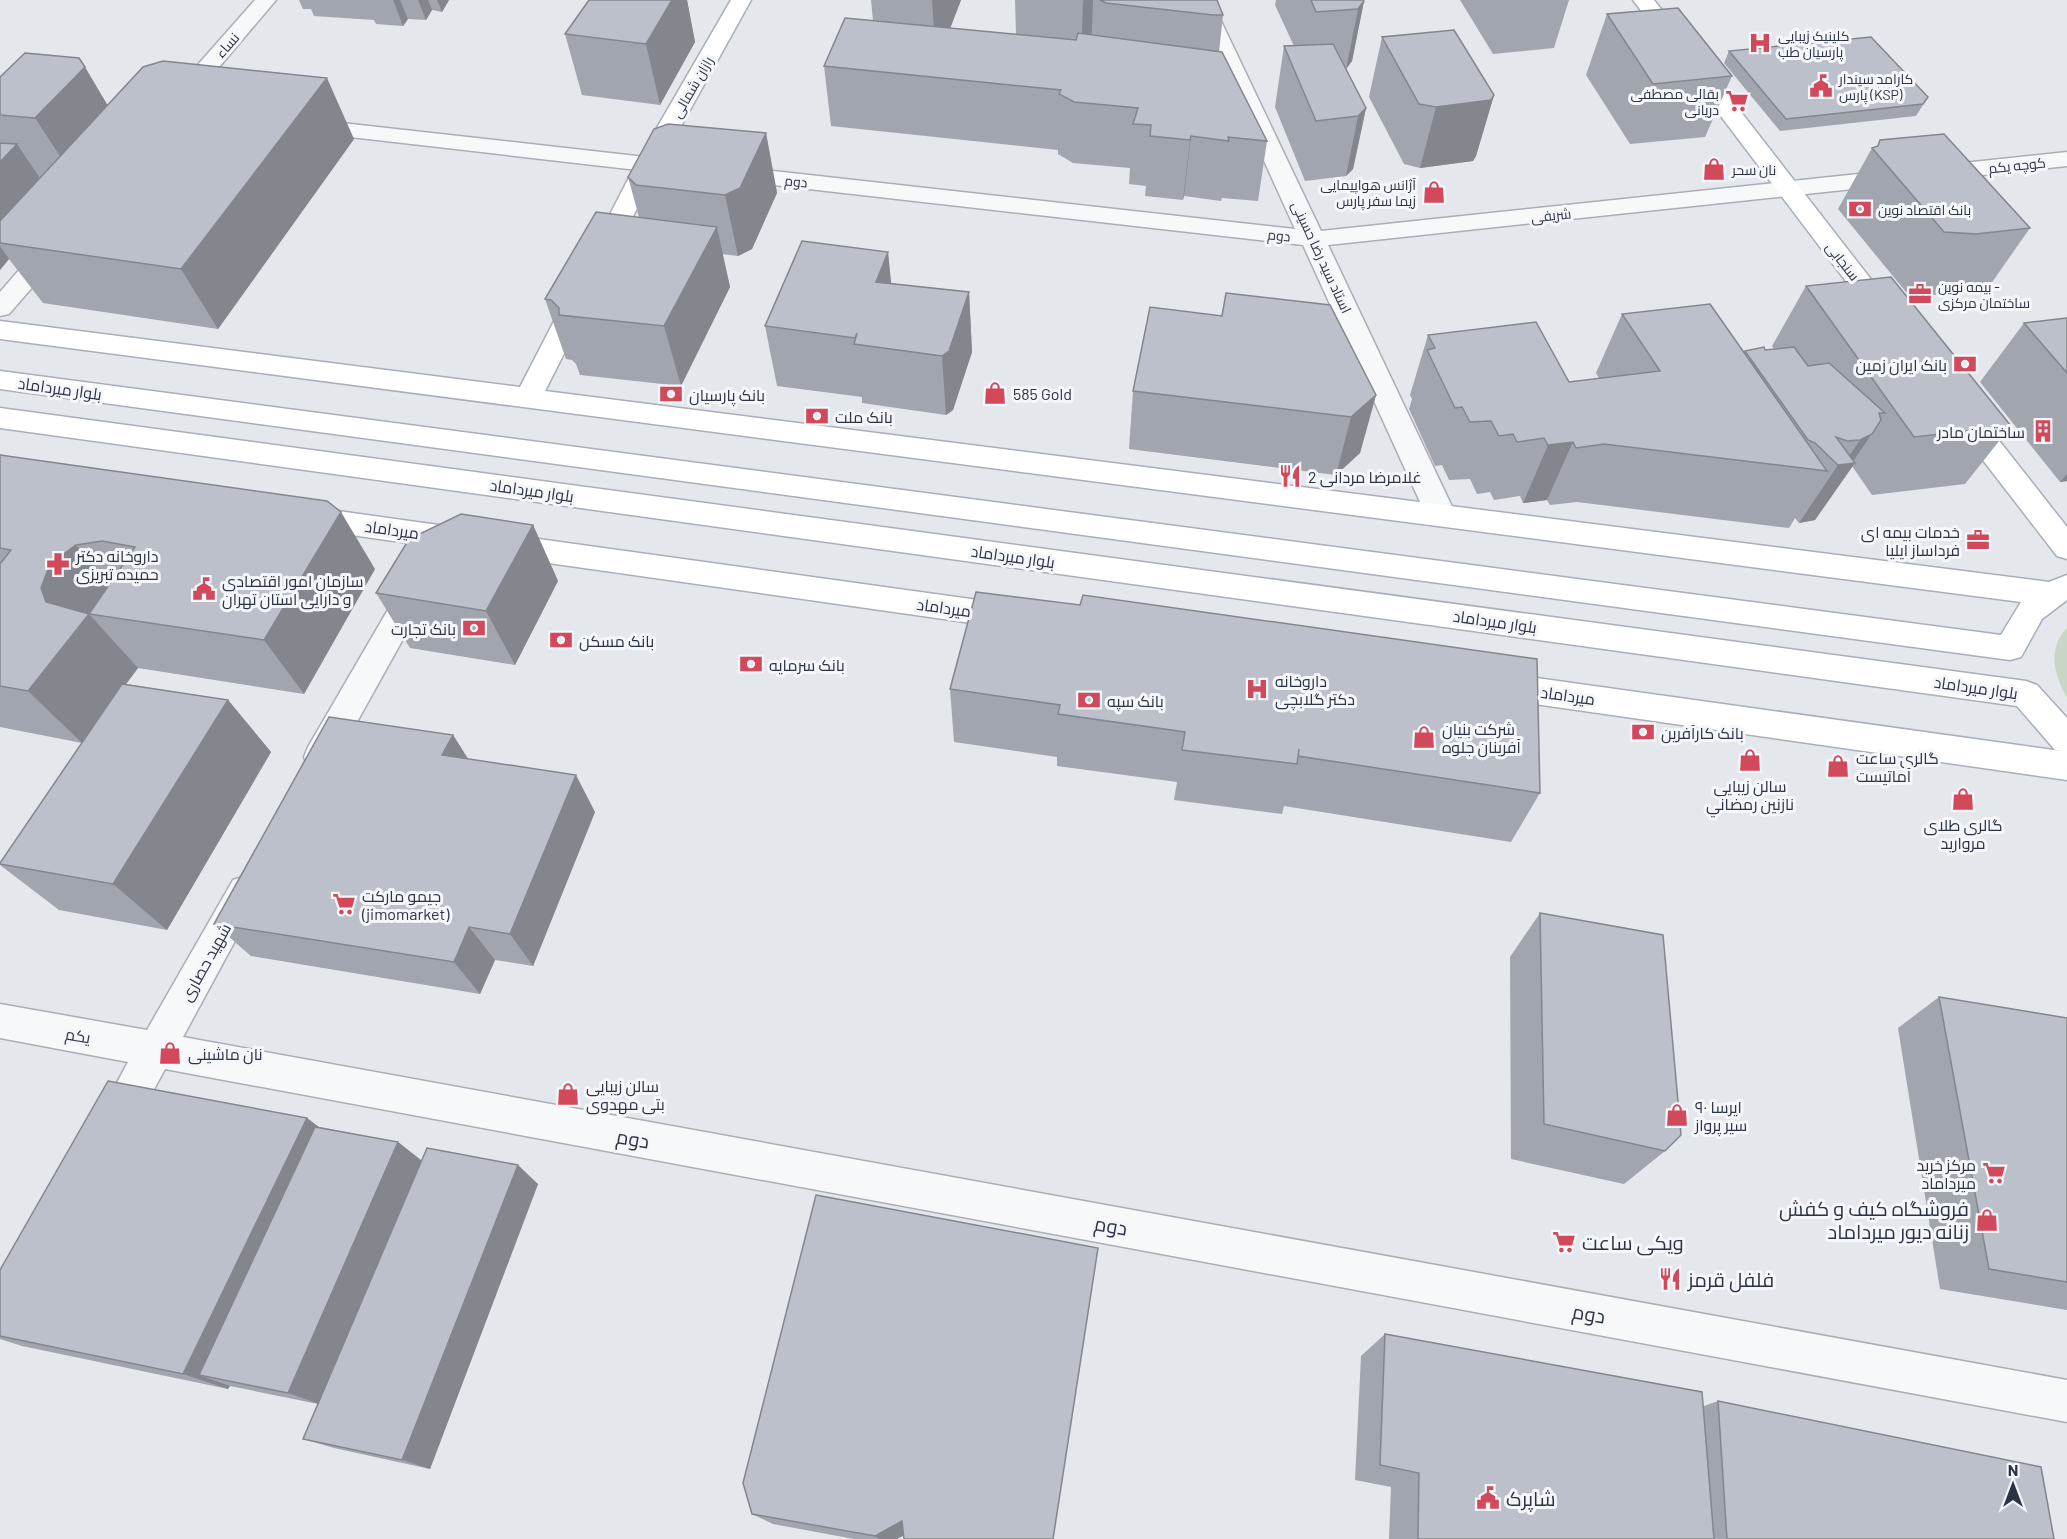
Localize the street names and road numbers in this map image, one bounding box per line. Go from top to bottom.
street label: نساء [212,29,242,61]
street label: رازان شمالی [668,53,716,121]
street label: کوچه یکم [1987,154,2047,178]
street label: دوم [783,171,808,193]
street label: استاد سید رضا حسینی [1289,198,1355,316]
street label: شریفی [1530,204,1572,226]
street label: دوم [1266,225,1291,247]
street label: سنجابی [1823,238,1863,284]
street label: بلوار میرداماد [17,373,103,404]
street label: بلوار میرداماد [489,475,575,506]
street label: میرداماد [364,516,420,543]
street label: بلوار میرداماد [970,541,1056,572]
street label: میرداماد [916,594,972,621]
street label: بلوار میرداماد [1452,606,1538,637]
street label: بلوار میرداماد [1933,672,2019,703]
street label: میرداماد [1540,682,1596,709]
street label: شهید حصاری [176,920,236,1005]
street label: یکم [63,1023,93,1050]
street label: دوم [614,1123,651,1156]
street label: دوم [1092,1210,1129,1243]
street label: دوم [1570,1298,1607,1331]

